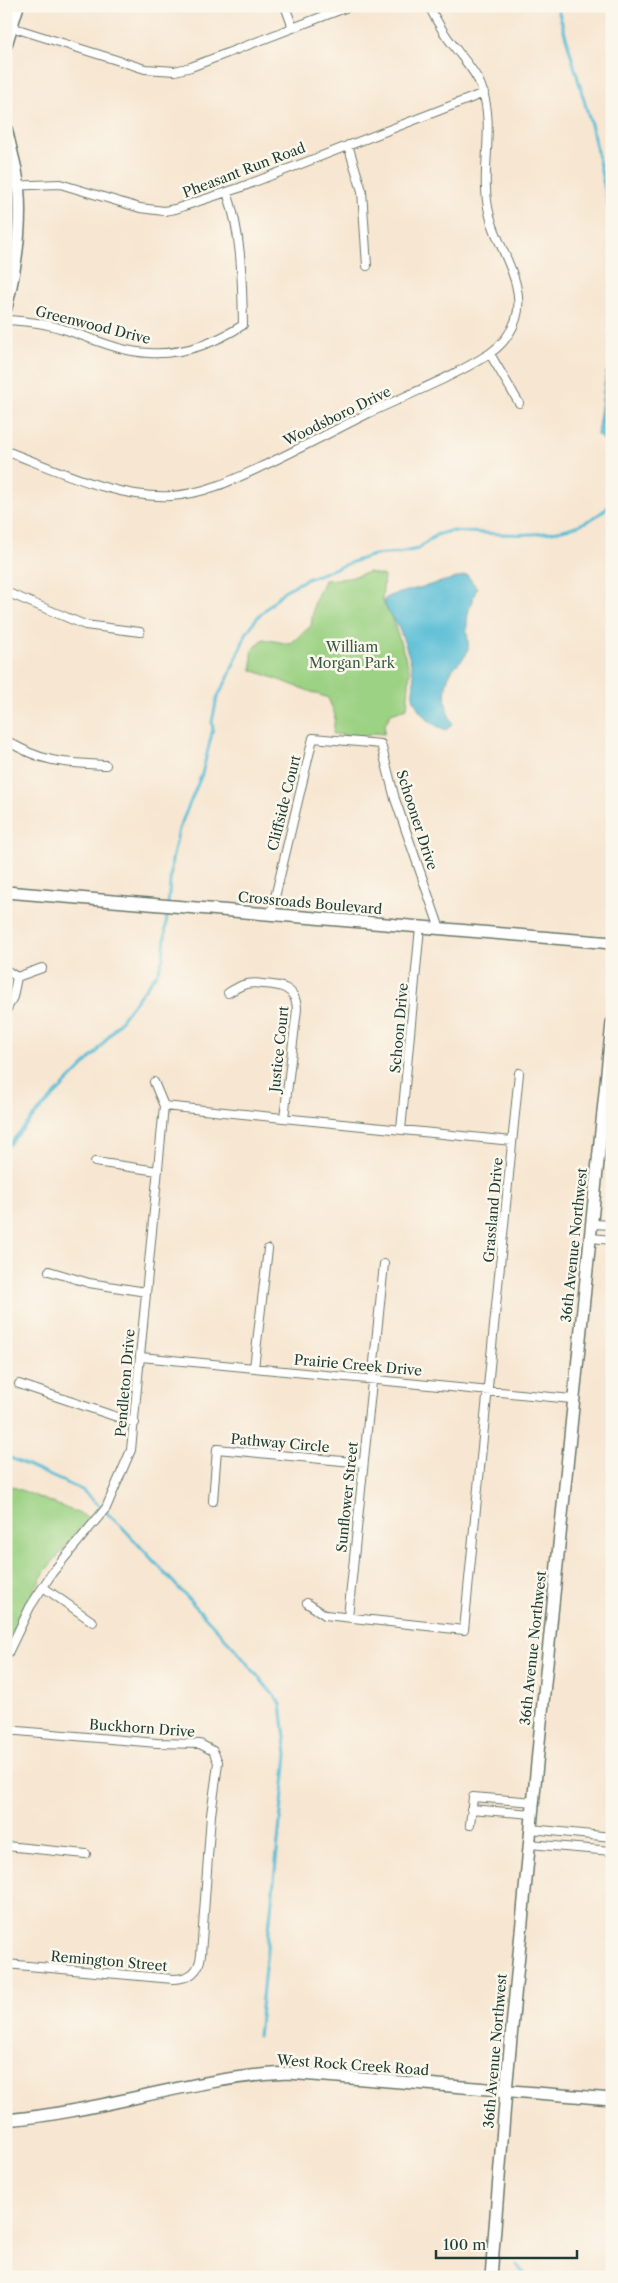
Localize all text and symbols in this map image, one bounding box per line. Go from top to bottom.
street label: Pheasant Run Road [180,138,308,202]
street label: Greenwood Drive [34,302,153,348]
street label: Woodsboro Drive [279,382,394,450]
park label: William Morgan Park [309,638,396,672]
street label: Cliffside Court [263,753,305,853]
street label: Schooner Drive [392,768,442,872]
street label: Crossroads Boulevard [237,888,383,918]
street label: Schoon Drive [386,982,412,1074]
street label: Justice Court [265,1005,292,1095]
street label: Grassland Drive [479,1156,507,1263]
street label: 36th Avenue Northwest [557,1167,591,1323]
street label: Pendleton Drive [111,1328,139,1438]
street label: Prairie Creek Drive [293,1350,423,1380]
street label: Pathway Circle [230,1430,330,1456]
street label: Sunflower Street [332,1441,362,1553]
street label: 36th Avenue Northwest [516,1570,550,1726]
street label: Buckhorn Drive [89,1715,196,1741]
street label: Remington Street [50,1947,168,1975]
street label: 36th Avenue Northwest [479,1973,511,2129]
street label: West Rock Creek Road [275,2051,430,2079]
scale bar [436,2228,577,2260]
text: 100 m [443,2235,486,2254]

